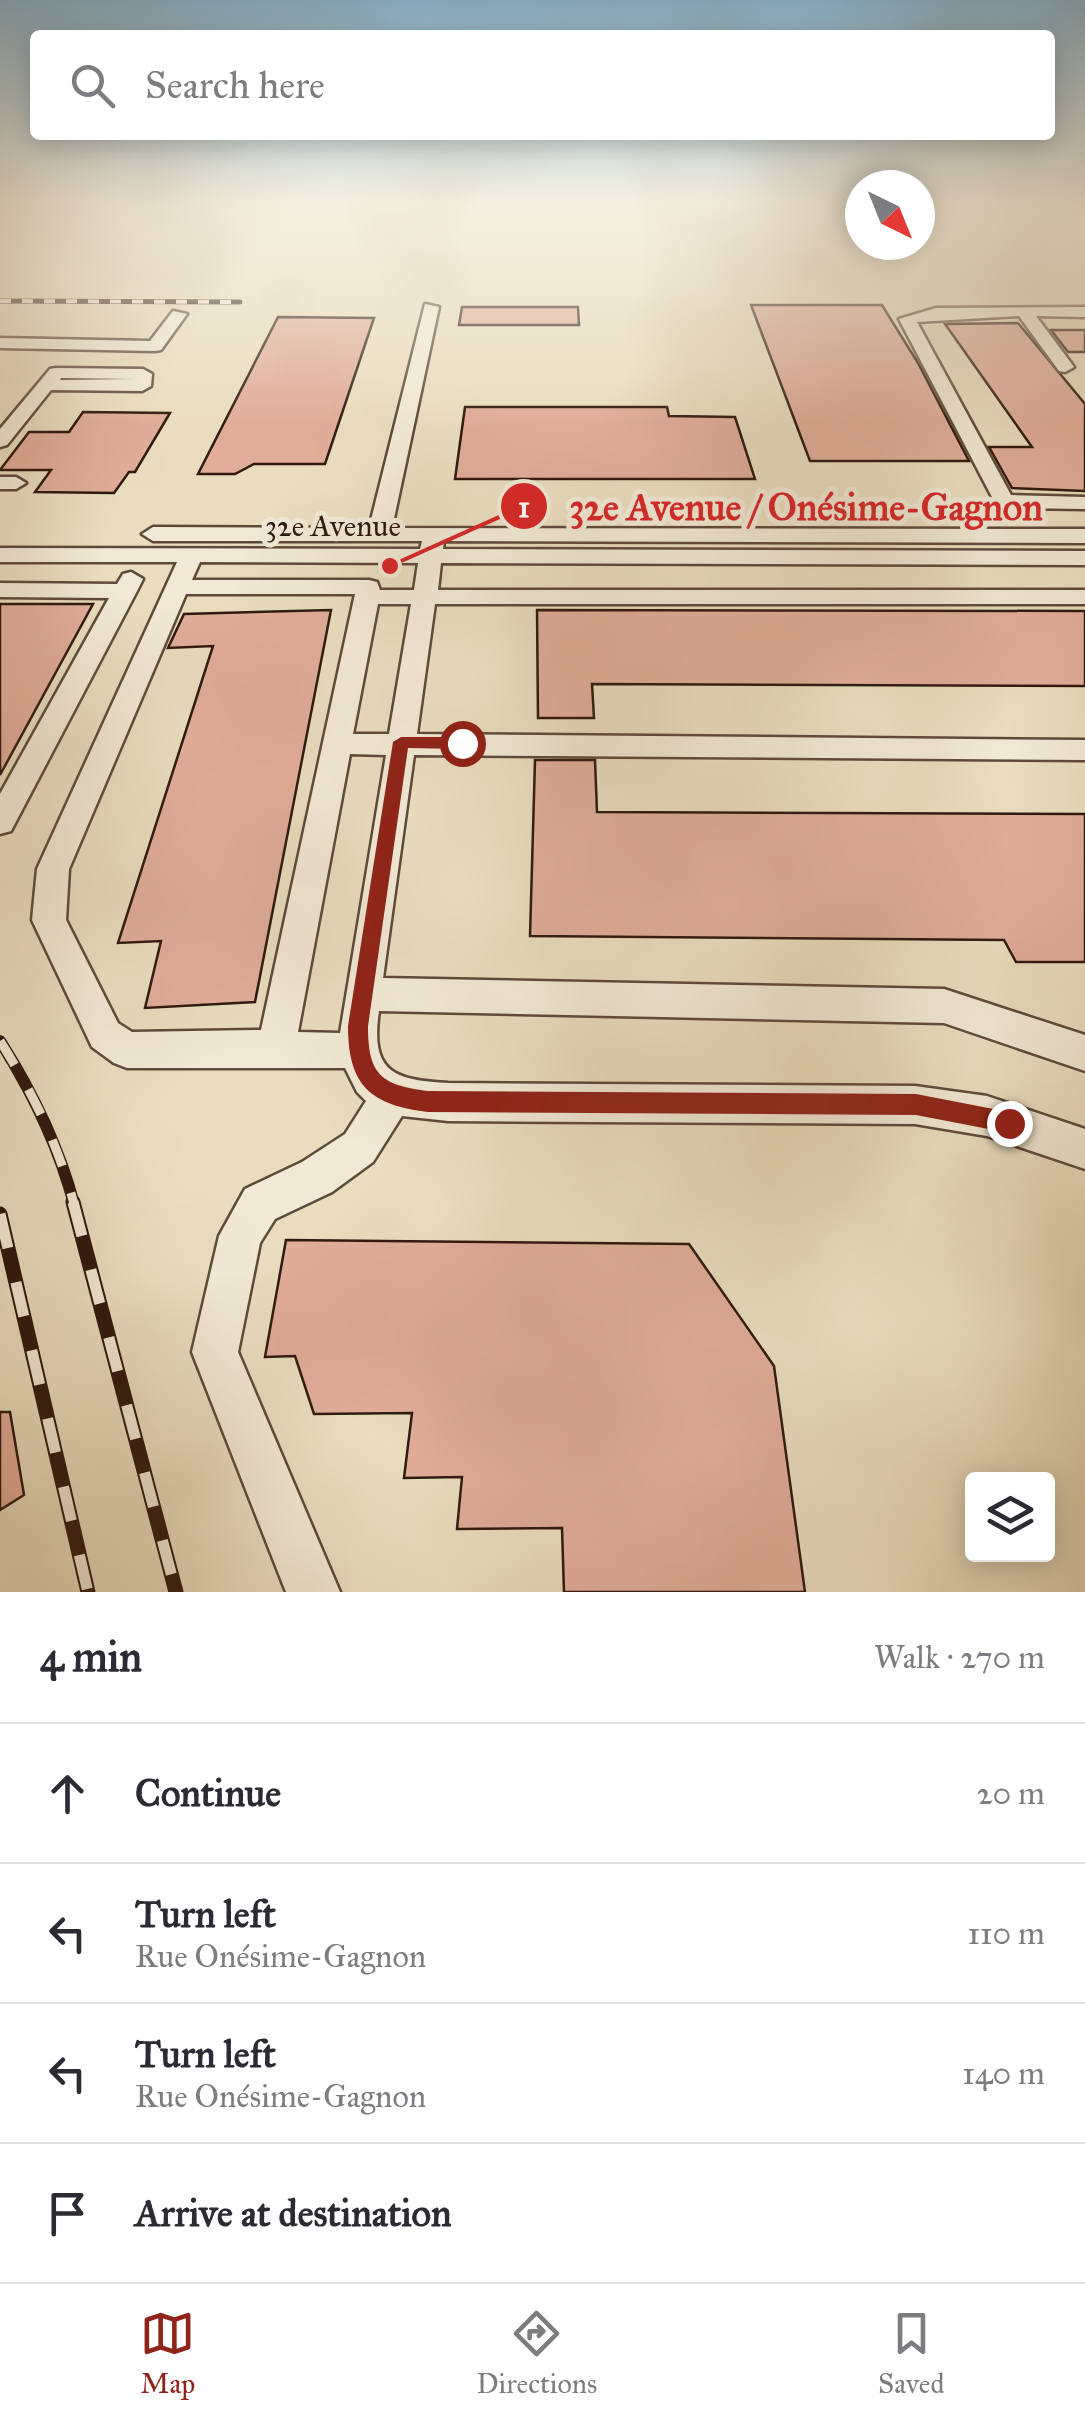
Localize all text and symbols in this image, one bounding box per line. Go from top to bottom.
search box [30,30,1055,140]
icon: search [65,58,120,113]
text: Search here [145,62,325,108]
north arrow [845,170,935,260]
callout: 32e Avenue / Onésime-Gagnon [499,472,1063,540]
text: 32e Avenue / Onésime-Gagnon [569,484,1043,530]
text: 1 [518,489,530,525]
street label: 32e Avenue [265,508,401,544]
route start [440,721,486,767]
route end [987,1101,1033,1147]
map controls [965,1472,1055,1562]
button: layers [965,1472,1055,1562]
text: 4 min [40,1631,142,1683]
text: Walk · 270 m [874,1638,1045,1677]
icon: ahead [40,1766,95,1821]
text: Continue [135,1770,281,1816]
text: 20 m [977,1774,1045,1813]
text: Turn left [135,1891,276,1937]
icon: left [40,1906,95,1961]
text: 110 m [967,1914,1045,1953]
text: Rue Onésime-Gagnon [135,1937,426,1976]
text: Turn left [135,2031,276,2077]
icon: left [40,2046,95,2101]
text: 140 m [962,2054,1045,2093]
text: Rue Onésime-Gagnon [135,2077,426,2116]
icon: arrive [40,2186,95,2241]
text: Arrive at destination [135,2190,452,2236]
tab: Map [140,2306,195,2401]
tab: Directions [476,2306,597,2401]
tab: Saved [878,2306,945,2401]

